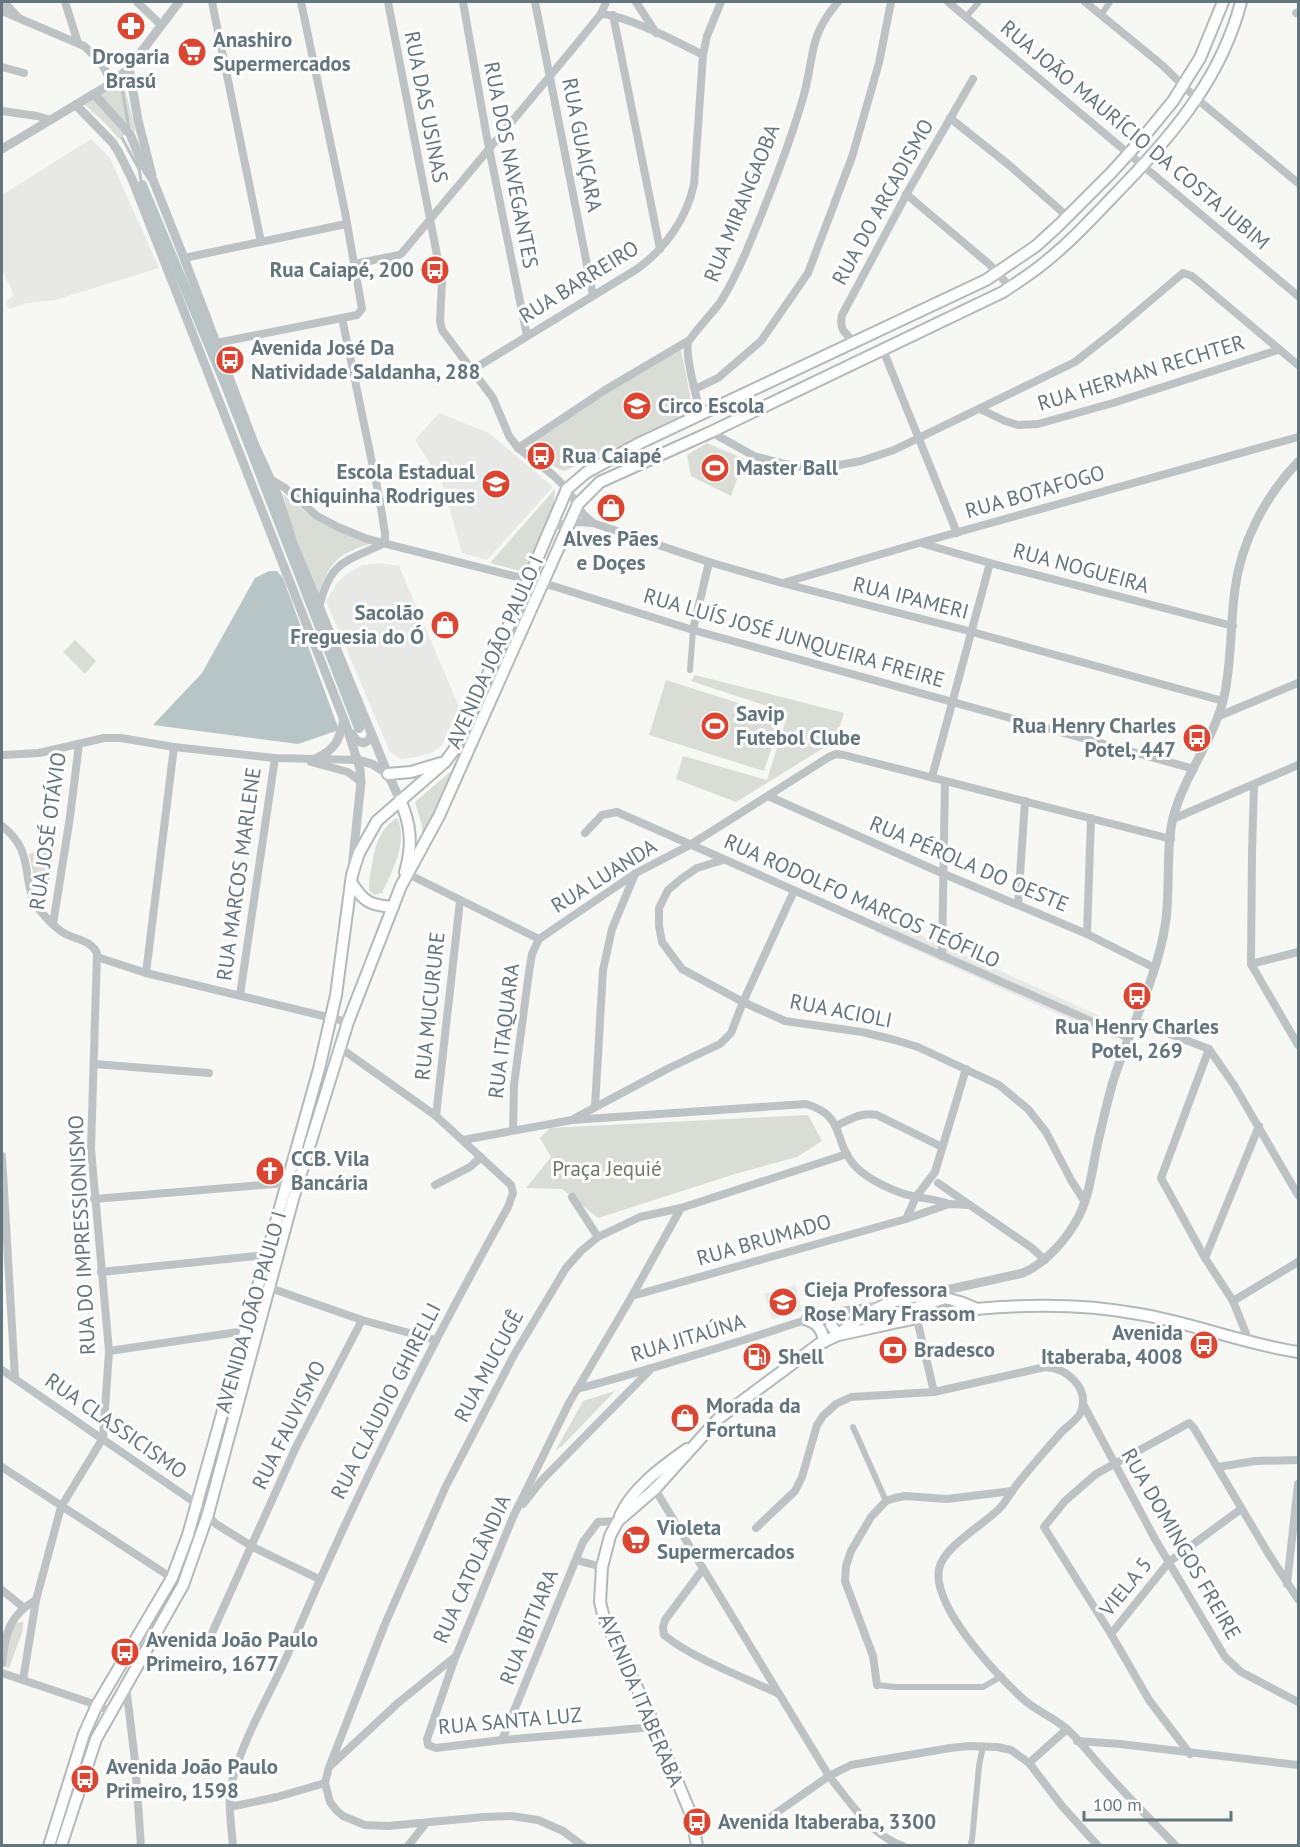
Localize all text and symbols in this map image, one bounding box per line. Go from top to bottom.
pharmacy icon: Drogaria Brasú [115,10,147,42]
street label: RUA JOÃO MAURÍCIO DA COSTA JUBIM [995,14,1276,255]
place label: Anashiro Supermercados [213,26,351,77]
street label: RUA DAS USINAS [399,29,454,185]
supermarket icon: Anashiro Supermercados [176,36,208,68]
place label: Drogaria Brasú [92,43,170,94]
street label: RUA DOS NAVEGANTES [478,59,545,271]
street label: RUA GUAIÇARA [556,76,609,215]
street label: RUA DO ARCADISMO [826,114,939,290]
street label: RUA MIRANGAOBA [698,119,786,286]
street label: RUA BARREIRO [514,234,644,329]
bus stop icon: Rua Caiapé, 200 [419,254,451,286]
place label: Rua Caiapé, 200 [270,256,414,283]
street label: RUA HERMAN RECHTER [1034,328,1248,417]
place label: Avenida José Da Natividade Saldanha, 288 [251,334,481,385]
bus stop icon: Avenida José Da Natividade Saldanha, 288 [214,344,246,376]
school or university icon: Circo Escola [621,390,653,422]
place label: Circo Escola [658,392,765,419]
bus stop icon: Rua Caiapé [525,440,557,472]
place label: Rua Caiapé [562,442,661,469]
sports icon: Master Ball [699,452,731,484]
place label: Master Ball [736,454,839,481]
place label: Escola Estadual Chiquinha Rodrigues [290,458,476,509]
street label: RUA BOTAFOGO [962,459,1108,524]
school or university icon: Escola Estadual Chiquinha Rodrigues [480,468,512,500]
shop icon: Alves Pães e Doçes [595,492,627,524]
place label: Alves Pães e Doçes [563,525,659,576]
street label: RUA NOGUEIRA [1010,536,1153,599]
street label: AVENIDA JOÃO PAULO I [440,551,549,753]
street label: RUA IPAMERI [850,570,972,625]
street label: RUA LUÍS JOSÉ JUNQUEIRA FREIRE [640,582,948,693]
place label: Sacolão Freguesia do Ó [290,599,424,650]
shop icon: Sacolão Freguesia do Ó [429,609,461,641]
place label: Savip Futebol Clube [736,700,861,751]
sports icon: Savip Futebol Clube [699,710,731,742]
place label: Rua Henry Charles Potel, 447 [1012,712,1176,763]
bus stop icon: Rua Henry Charles Potel, 447 [1181,722,1213,754]
street label: RUA JOSÉ OTÁVIO [23,750,72,912]
street label: RUA MARCOS MARLENE [210,766,267,982]
street label: RUA PÉROLA DO OESTE [866,809,1073,918]
street label: RUA RODOLFO MARCOS TEÓFILO [720,827,1004,974]
street label: RUA LUANDA [546,832,662,919]
street label: RUA MUCURURE [408,930,451,1082]
street label: RUA ITAQUARA [482,961,525,1100]
bus stop icon: Rua Henry Charles Potel, 269 [1121,980,1153,1012]
street label: RUA ACIOLI [788,987,895,1034]
place label: Rua Henry Charles Potel, 269 [1055,1013,1219,1064]
street label: RUA DO IMPRESSIONISMO [62,1114,101,1356]
place label: CCB. Vila Bancária [291,1145,369,1196]
church icon: CCB. Vila Bancária [254,1155,286,1187]
park label: Praça Jequié [552,1155,662,1182]
street label: RUA BRUMADO [693,1207,834,1272]
street label: AVENIDA JOÃO PAULO I [209,1208,292,1416]
place label: Cieja Professora Rose Mary Frassom [804,1276,975,1327]
school or university icon: Cieja Professora Rose Mary Frassom [767,1286,799,1318]
street label: RUA CLÁUDIO GHIRELLI [324,1298,447,1503]
street label: RUA MUCUGÊ [448,1305,529,1427]
street label: RUA JITAÚNA [627,1307,749,1368]
place label: Avenida Itaberaba, 4008 [1041,1319,1183,1370]
bus stop icon: Avenida Itaberaba, 4008 [1188,1329,1220,1361]
bank icon: Bradesco [877,1334,909,1366]
place label: Bradesco [914,1336,995,1363]
fuel station icon: Shell [741,1341,773,1373]
place label: Shell [778,1343,824,1370]
street label: RUA FAUVISMO [246,1356,331,1494]
street label: RUA CLASSICISMO [40,1367,192,1485]
place label: Morada da Fortuna [706,1392,801,1443]
shop icon: Morada da Fortuna [669,1402,701,1434]
street label: RUA DOMINGOS FREIRE [1116,1443,1247,1644]
street label: RUA CATOLÂNDIA [427,1490,517,1647]
place label: Violeta Supermercados [656,1514,795,1565]
supermarket icon: Violeta Supermercados [620,1524,652,1556]
street label: VIELA 5 [1093,1551,1158,1623]
street label: RUA IBITIARA [493,1565,564,1688]
street label: AVENIDA ITABERABA [593,1609,690,1791]
place label: Avenida João Paulo Primeiro, 1677 [146,1626,318,1677]
bus stop icon: Avenida João Paulo Primeiro, 1677 [109,1636,141,1668]
street label: RUA SANTA LUZ [437,1701,583,1740]
place label: Avenida João Paulo Primeiro, 1598 [106,1753,278,1804]
bus stop icon: Avenida João Paulo Primeiro, 1598 [69,1763,101,1795]
scale bar [1084,1784,1231,1822]
text: 100 m [1093,1793,1142,1816]
bus stop icon: Avenida Itaberaba, 3300 [681,1806,713,1838]
place label: Avenida Itaberaba, 3300 [718,1808,936,1835]

